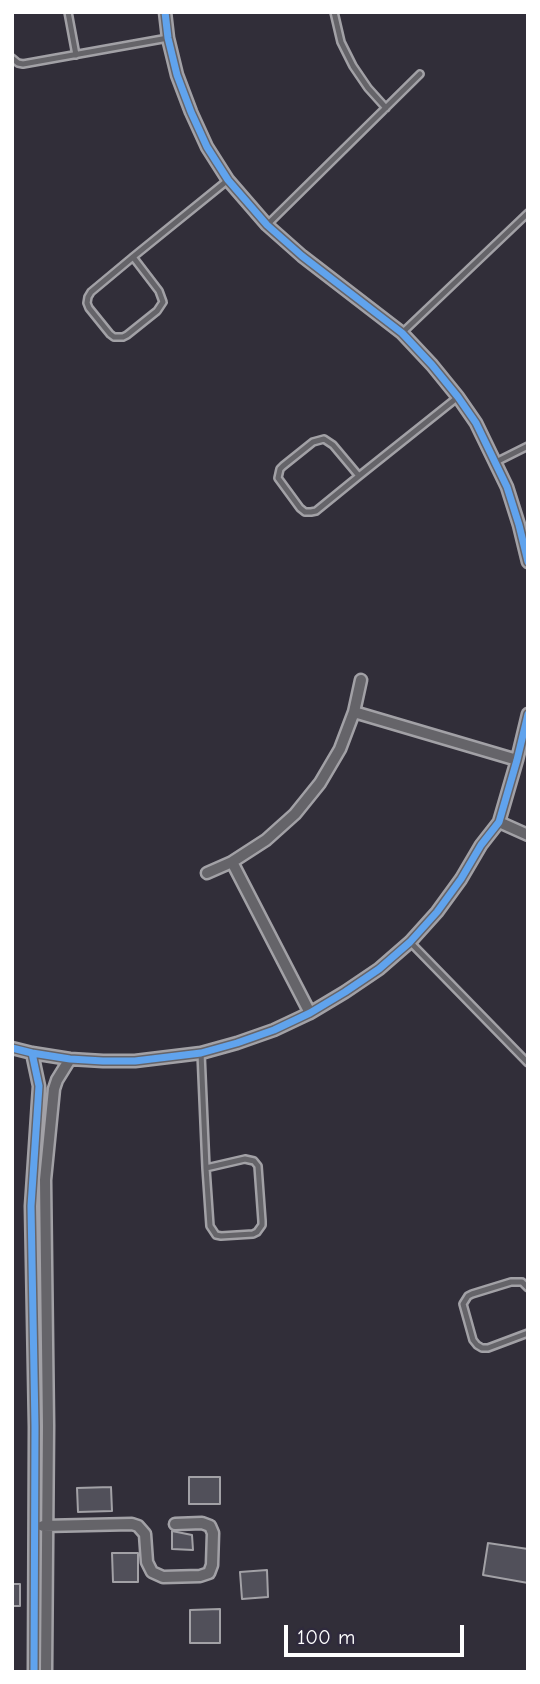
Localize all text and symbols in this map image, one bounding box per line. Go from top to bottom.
scale bar [288,1610,468,1654]
text: 100 m [297,1625,355,1649]

